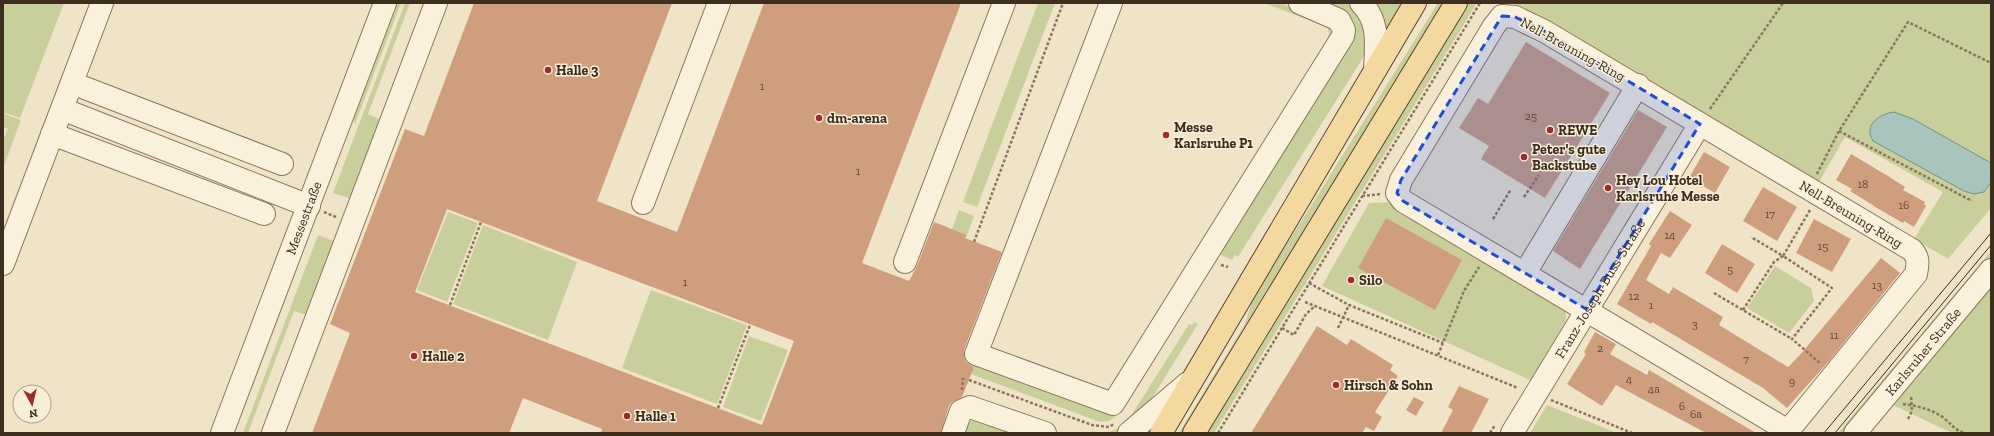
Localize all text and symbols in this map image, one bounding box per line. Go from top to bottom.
street label: Nell-Breuning-Ring [1517,14,1628,85]
place label: Halle 3 [556,62,599,79]
marker: Halle 3 [543,65,553,75]
house number: 1 [760,79,765,93]
house number: 25 [1525,109,1537,123]
place label: dm-arena [827,110,887,127]
marker: dm-arena [814,113,824,123]
place label: Messe Karlsruhe P1 [1174,119,1253,152]
place label: REWE [1558,122,1597,139]
marker: REWE [1545,125,1555,135]
marker: Messe Karlsruhe P1 [1161,130,1171,140]
place label: Peter's gute Backstube [1532,141,1606,174]
marker: Peter's gute Backstube [1519,152,1529,162]
house number: 1 [856,164,861,178]
place label: Hey Lou Hotel Karlsruhe Messe [1616,172,1720,205]
street label: Nell-Breuning-Ring [1796,177,1906,252]
house number: 18 [1857,177,1869,191]
street label: Messestraße [282,179,326,257]
marker: Hey Lou Hotel Karlsruhe Messe [1603,183,1613,193]
house number: 16 [1899,198,1910,212]
house number: 17 [1765,207,1775,221]
street label: Franz-Joseph-Buss-Straße [1551,216,1649,362]
house number: 14 [1664,228,1676,242]
house number: 15 [1818,239,1828,253]
house number: 5 [1727,262,1733,276]
place label: Silo [1359,272,1383,289]
house number: 1 [683,275,688,289]
marker: Silo [1346,275,1356,285]
house number: 13 [1872,278,1882,292]
house number: 12 [1629,289,1639,303]
house number: 1 [1649,298,1654,312]
street label: Karlsruher Straße [1882,304,1965,399]
house number: 3 [1692,317,1698,331]
house number: 11 [1829,328,1839,342]
house number: 2 [1597,341,1603,355]
place label: Halle 2 [422,348,465,365]
marker: Halle 2 [409,351,419,361]
house number: 7 [1743,352,1749,366]
house number: 4 [1626,372,1633,386]
house number: 9 [1789,374,1795,388]
place label: Hirsch & Sohn [1344,377,1433,394]
marker: Hirsch & Sohn [1331,380,1341,390]
house number: 4a [1648,382,1660,396]
north arrow [12,384,52,424]
house number: 6 [1679,399,1685,413]
text: N [28,406,38,421]
house number: 6a [1690,407,1702,421]
place label: Halle 1 [635,408,676,425]
marker: Halle 1 [622,411,632,421]

